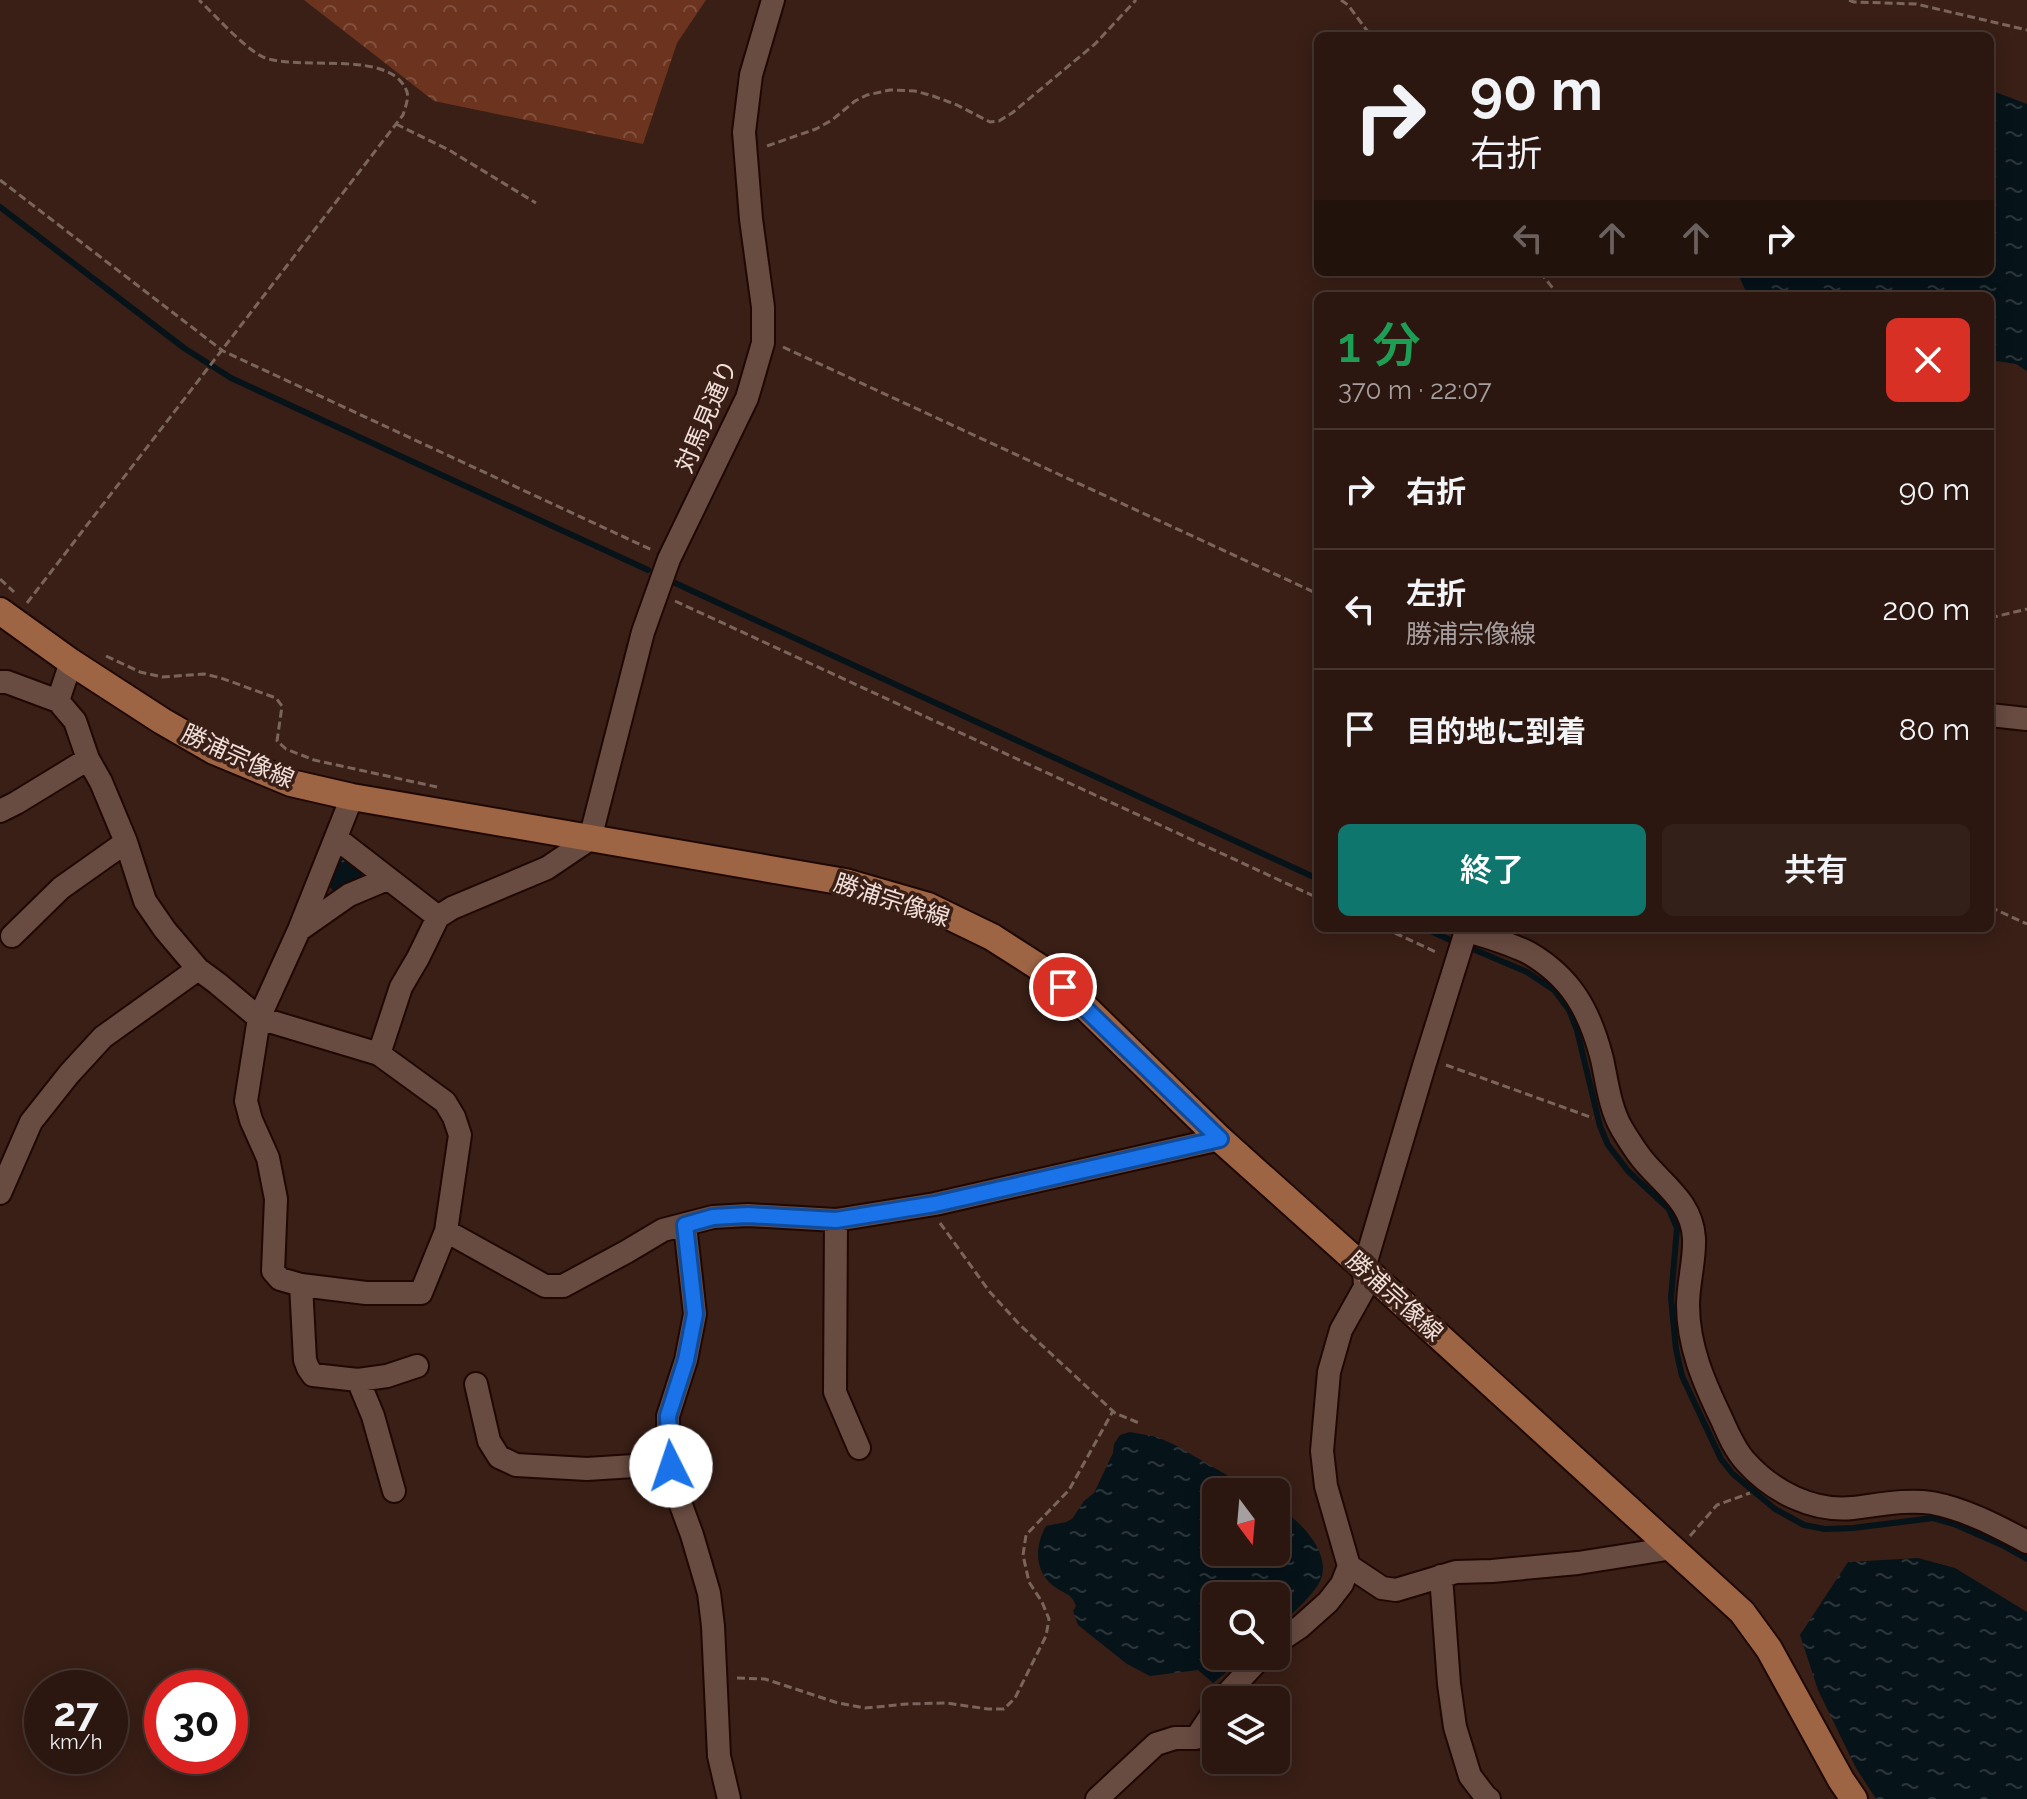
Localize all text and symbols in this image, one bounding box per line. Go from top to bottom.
text: 90 m [1470,57,1603,123]
icon: right [1338,64,1442,168]
text: 右折 [1470,132,1542,174]
icon: left [1506,216,1550,260]
icon: ahead [1590,216,1634,260]
icon: ahead [1674,216,1718,260]
icon: right [1758,216,1802,260]
text: 1 分 [1338,317,1420,373]
button: close [1886,318,1970,402]
street label: 対馬見通り [669,355,743,477]
text: 370 m · 22:07 [1338,375,1492,405]
icon: right [1338,467,1382,511]
text: 90 m [1899,472,1970,507]
text: 右折 [1406,474,1466,509]
text: 左折 [1406,576,1466,611]
icon: left [1338,587,1382,631]
text: 200 m [1882,592,1970,627]
text: 勝浦宗像線 [1406,619,1536,649]
icon: arrive [1338,707,1382,751]
text: 80 m [1899,712,1970,747]
text: 目的地に到着 [1406,714,1586,749]
street label: 勝浦宗像線 [177,718,299,794]
button: 終了 [1338,824,1646,916]
button: 共有 [1662,824,1970,916]
street label: 勝浦宗像線 [830,868,954,932]
pin [1029,953,1097,1021]
icon: arrive [1041,965,1085,1009]
street label: 勝浦宗像線 [1341,1245,1449,1347]
position arrow [629,1424,713,1508]
north arrow [1202,1478,1290,1566]
map controls [1202,1478,1290,1774]
button: search [1202,1582,1290,1670]
speed limit sign: 30 [144,1670,248,1774]
button: layers [1202,1686,1290,1774]
text: 27 [53,1688,98,1735]
text: km/h [50,1730,102,1754]

